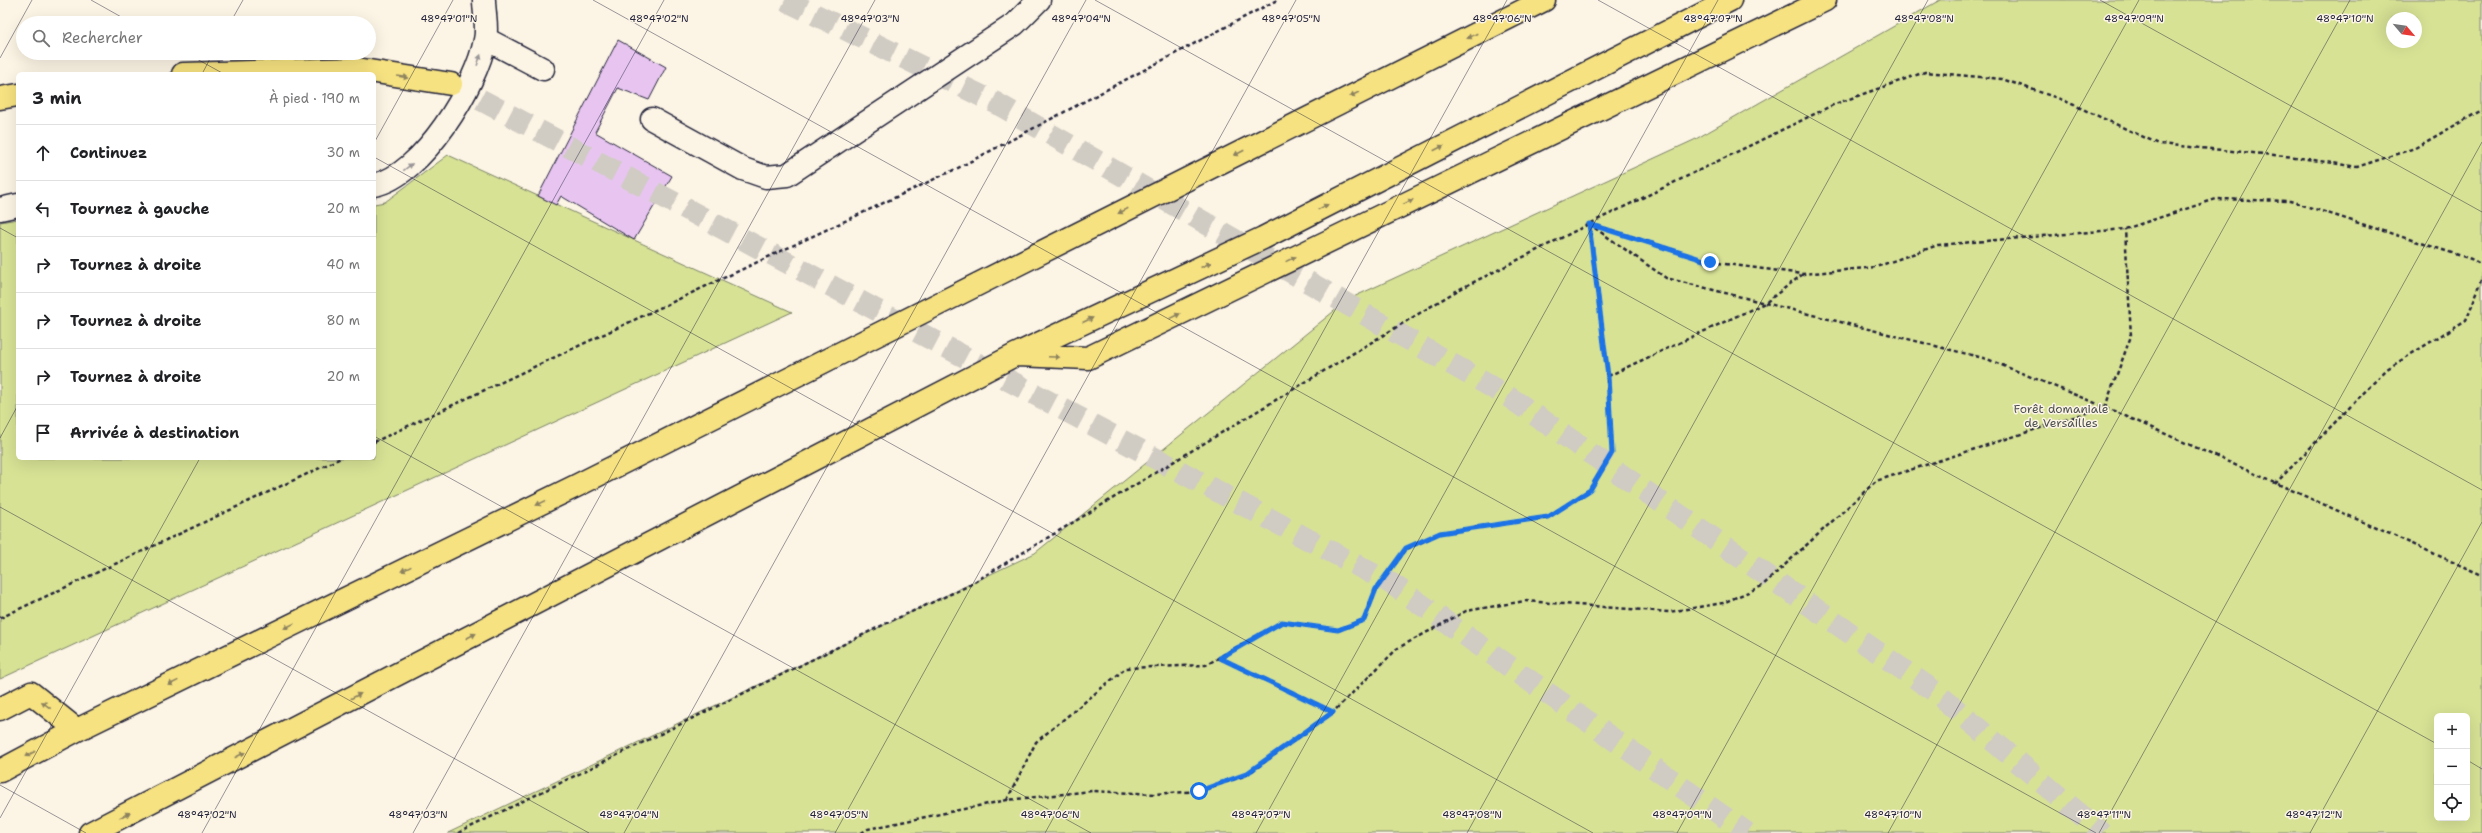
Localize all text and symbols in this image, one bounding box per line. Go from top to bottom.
text: 48°47'01"N [421,12,478,25]
text: 48°47'02"N [629,12,689,25]
text: 48°47'03"N [840,12,900,25]
text: 48°47'04"N [1051,12,1111,25]
text: 48°47'05"N [1262,12,1320,25]
text: 48°47'06"N [1472,12,1532,25]
text: 48°47'07"N [1683,12,1743,25]
text: 48°47'08"N [1894,12,1954,25]
text: 48°47'09"N [2104,12,2164,25]
text: 48°47'10"N [2316,12,2374,25]
north arrow [2386,12,2422,48]
search box [16,16,376,60]
icon: search [30,27,52,49]
text: Rechercher [62,28,143,48]
one-way arrow [1466,33,1477,39]
one-way arrow [476,53,482,65]
one-way arrow [397,74,409,80]
text: 3 min [32,87,82,109]
text: À pied · 190 m [269,90,360,107]
one-way arrow [1350,91,1361,98]
icon: ahead [32,142,54,164]
text: Continuez [70,143,147,163]
text: 30 m [326,144,360,161]
one-way arrow [1433,145,1444,152]
one-way arrow [1233,149,1245,156]
one-way arrow [402,162,413,171]
icon: left [32,198,54,220]
text: Tournez à gauche [70,199,210,219]
one-way arrow [1403,199,1414,205]
text: 20 m [327,200,360,217]
one-way arrow [1317,204,1328,210]
one-way arrow [1117,208,1128,214]
route end [1701,253,1719,271]
icon: right [32,254,54,276]
text: Tournez à droite [70,255,202,275]
text: 40 m [326,256,360,273]
one-way arrow [1286,256,1297,262]
one-way arrow [1200,262,1212,268]
icon: right [32,310,54,332]
text: Tournez à droite [70,311,202,331]
text: 80 m [326,312,360,329]
one-way arrow [1169,313,1180,319]
one-way arrow [1083,317,1094,323]
one-way arrow [1048,353,1060,360]
icon: right [32,366,54,388]
text: Tournez à droite [70,367,202,387]
text: 20 m [327,368,360,385]
park label: Forêt domaniale de Versailles [2013,401,2109,431]
icon: arrive [32,422,54,444]
text: Arrivée à destination [70,423,239,443]
one-way arrow [536,500,547,506]
one-way arrow [401,566,412,572]
one-way arrow [284,623,295,629]
one-way arrow [465,633,477,639]
one-way arrow [167,680,178,686]
one-way arrow [350,692,362,699]
one-way arrow [41,701,52,710]
map controls [2434,713,2470,821]
button: + [2434,713,2470,749]
button: − [2434,749,2470,785]
one-way arrow [24,751,36,758]
one-way arrow [234,752,246,759]
route start [1190,782,1208,800]
button: locate [2434,785,2470,821]
text: 48°47'02"N [177,808,237,821]
text: 48°47'03"N [388,808,448,821]
text: 48°47'04"N [599,808,659,821]
text: 48°47'05"N [810,808,868,821]
text: 48°47'06"N [1020,808,1080,821]
text: 48°47'07"N [1231,808,1291,821]
text: 48°47'08"N [1442,808,1502,821]
text: 48°47'09"N [1652,808,1712,821]
text: 48°47'10"N [1864,808,1922,821]
text: 48°47'11"N [2077,808,2131,821]
text: 48°47'12"N [2286,808,2342,821]
one-way arrow [119,812,131,818]

